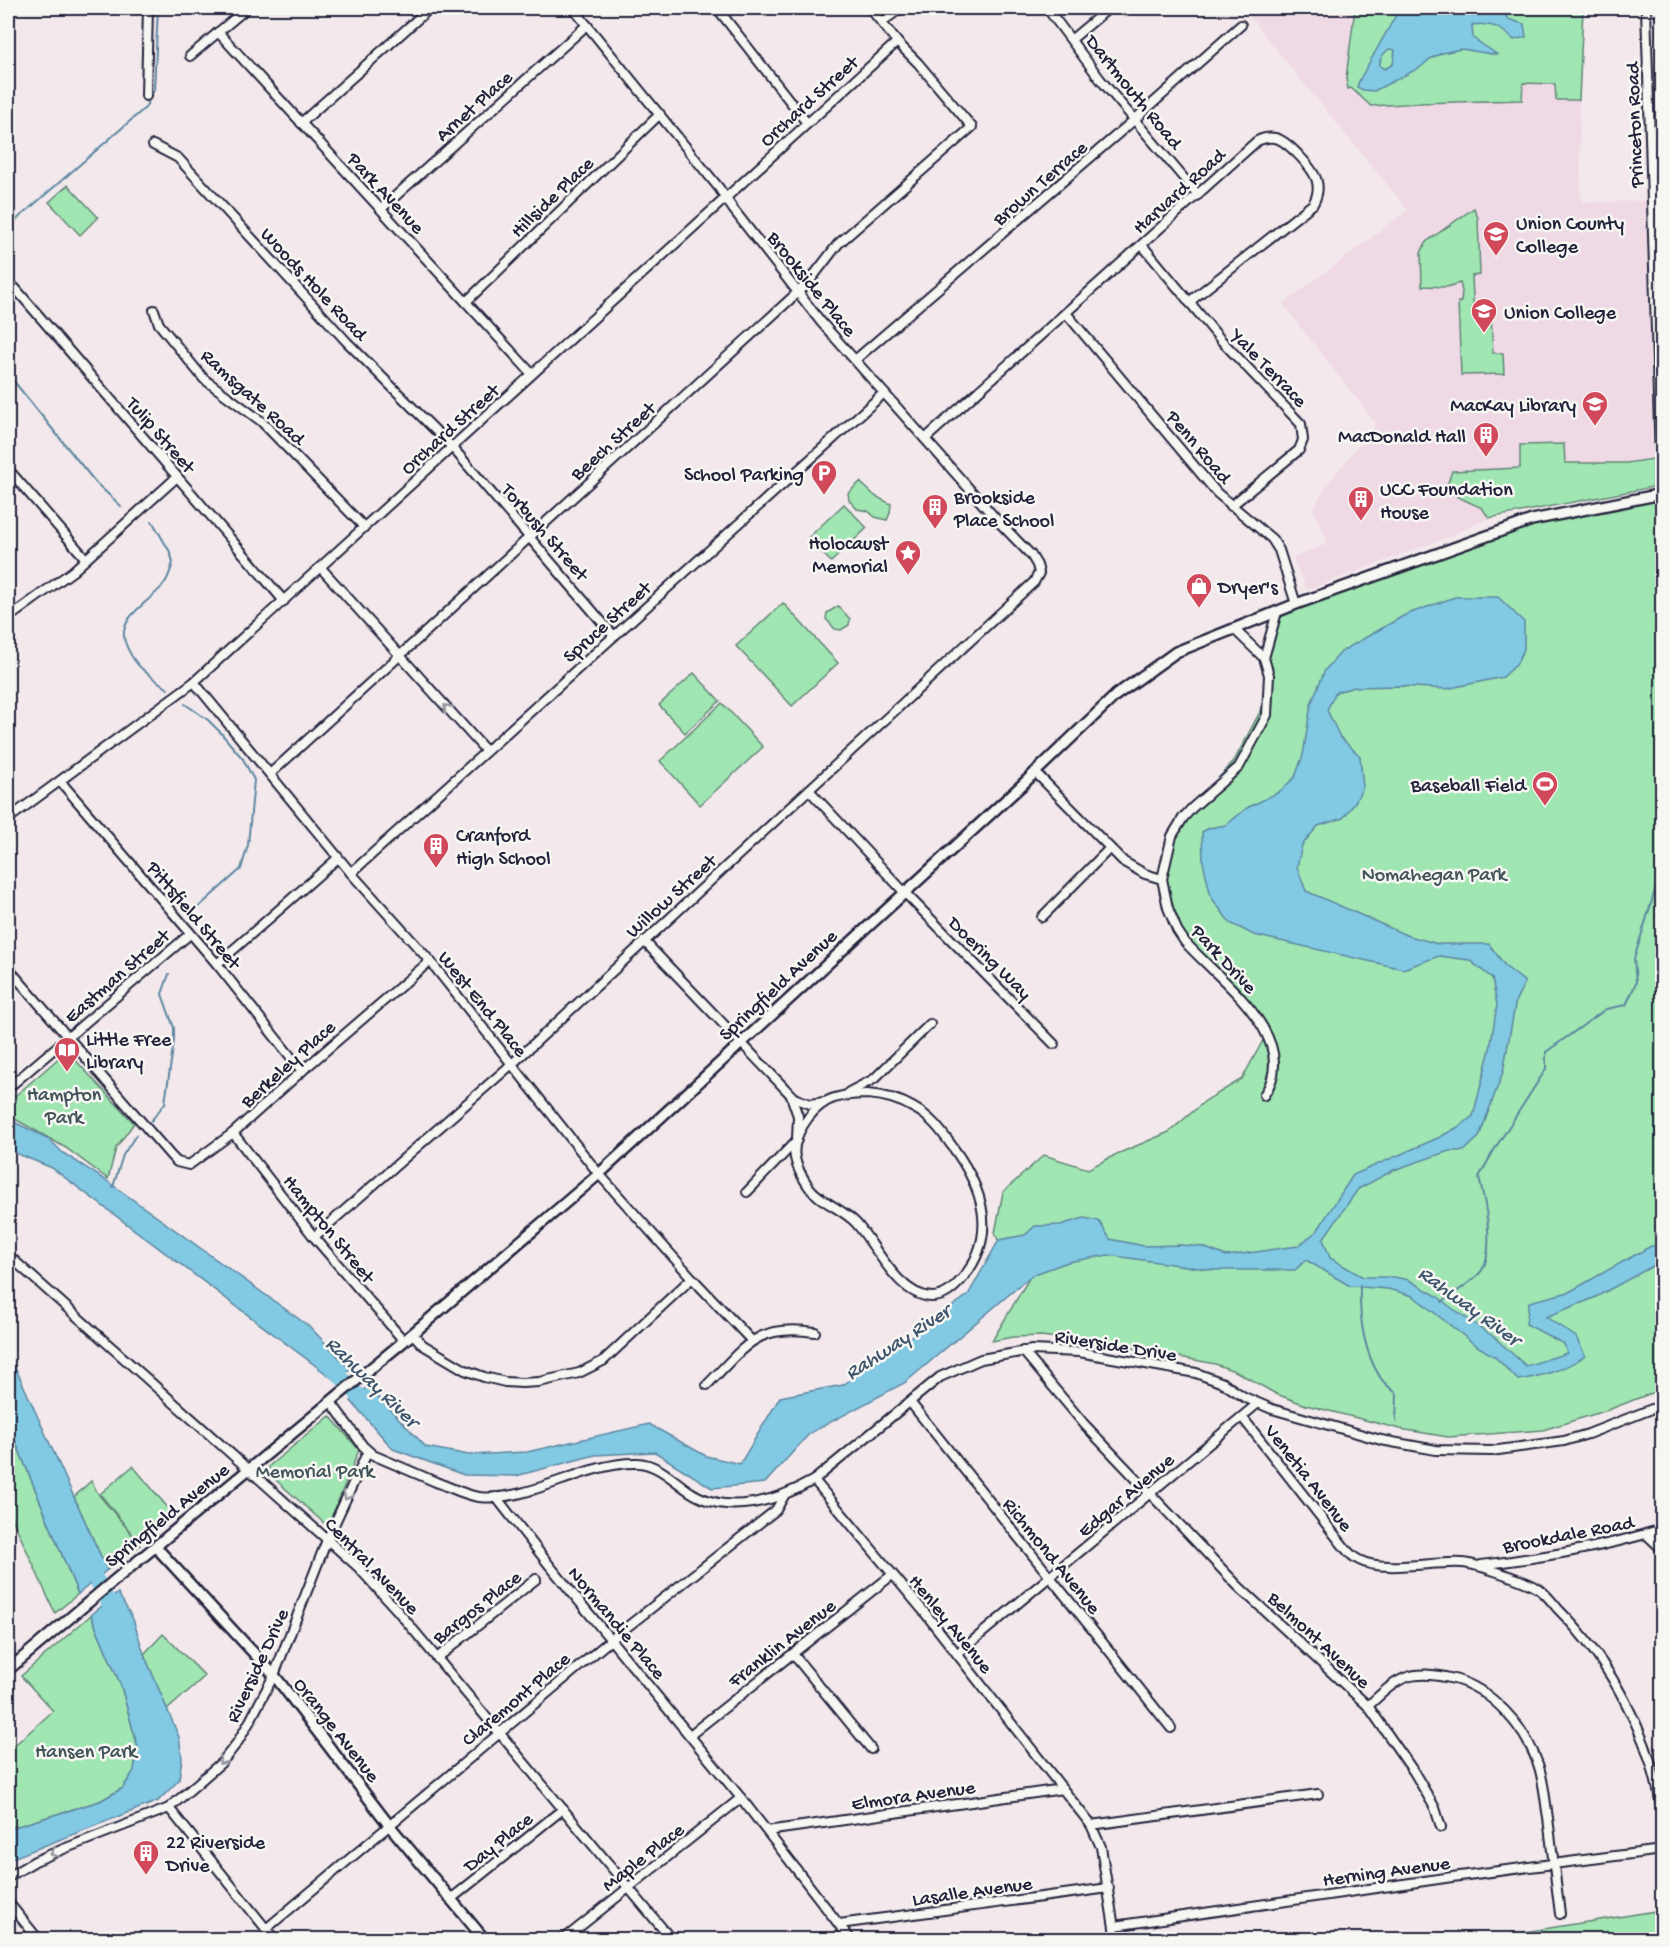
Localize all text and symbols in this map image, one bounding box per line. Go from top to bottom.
street label: Dartmouth Road [1078,30,1187,157]
street label: Orchard Street [756,51,866,153]
street label: Princeton Road [1623,59,1650,189]
street label: Arnet Place [432,67,519,148]
street label: Brown Terrace [989,137,1094,233]
street label: Harvard Road [1129,143,1233,240]
street label: Park Avenue [340,148,428,240]
street label: Hillside Place [507,153,600,244]
place label: Union County College [1516,214,1624,260]
school or university icon: Union County College [1481,219,1511,257]
street label: Woods Hole Road [254,224,372,348]
street label: Brookside Place [760,227,860,343]
school or university icon: Union College [1469,296,1499,334]
place label: Union College [1504,303,1617,326]
street label: Yale Terrace [1223,324,1311,414]
street label: Ramsgate Road [195,346,310,453]
street label: Orchard Street [397,379,507,481]
school or university icon: MacKay Library [1580,389,1610,427]
street label: Tulip Street [119,393,200,481]
place label: MacKay Library [1450,396,1576,419]
street label: Beech Street [566,397,663,487]
street label: Penn Road [1159,406,1236,491]
building icon: MacDonald Hall [1471,420,1501,458]
place label: MacDonald Hall [1338,427,1466,450]
parking icon: School Parking [809,458,839,496]
place label: School Parking [684,465,804,488]
street label: Torbush Street [494,479,593,588]
place label: UCC Foundation House [1380,480,1513,526]
building icon: UCC Foundation House [1346,484,1376,522]
place label: Brookside Place School [953,488,1054,534]
building icon: Brookside Place School [920,492,950,530]
place label: Holocaust Memorial [809,534,890,580]
place icon: Holocaust Memorial [893,538,923,576]
shop icon: Dryer's [1184,571,1214,609]
street label: Spruce Street [559,577,659,669]
place label: Dryer's [1216,578,1278,601]
one-way arrow [443,704,454,714]
sports icon: Baseball Field [1530,769,1560,807]
place label: Baseball Field [1410,776,1528,799]
place label: Cranford High School [456,826,551,872]
building icon: Cranford High School [421,831,451,869]
street label: Willow Street [622,850,724,944]
street label: Pittsfield Street [140,857,245,976]
park label: Nomahegan Park [1362,865,1508,888]
street label: Doering Way [941,911,1035,1006]
street label: Park Drive [1184,920,1261,1000]
street label: Eastman Street [61,924,177,1030]
street label: Springfield Avenue [716,925,844,1047]
street label: West End Place [432,948,531,1063]
street label: Berkeley Place [236,1017,342,1115]
place label: Little Free Library [86,1030,172,1076]
library icon: Little Free Library [52,1035,82,1073]
park label: Hampton Park [27,1085,102,1131]
street label: Hampton Street [277,1171,379,1290]
water label: Rahway River [1412,1262,1528,1356]
water label: Rahway River [842,1298,960,1387]
street label: Riverside Drive [1053,1326,1179,1369]
water label: Rahway River [319,1333,426,1437]
street label: Venetia Avenue [1258,1420,1357,1538]
street label: Edgar Avenue [1074,1449,1181,1544]
street label: Springfield Avenue [101,1459,235,1574]
park label: Memorial Park [256,1462,376,1485]
one-way arrow [343,1489,355,1500]
street label: Richmond Avenue [996,1494,1105,1621]
street label: Brookdale Road [1500,1512,1638,1561]
street label: Central Avenue [318,1514,423,1621]
street label: Normandie Place [561,1563,670,1686]
street label: Bargos Place [429,1567,528,1651]
street label: Henley Avenue [902,1571,997,1680]
street label: Belmont Avenue [1261,1587,1374,1695]
street label: Franklin Avenue [724,1595,842,1694]
street label: Riverside Drive [223,1605,296,1727]
street label: Claremont Place [458,1648,577,1753]
street label: Orange Avenue [287,1674,384,1789]
park label: Hansen Park [35,1742,139,1765]
one-way arrow [218,1754,229,1764]
street label: Elmora Avenue [850,1777,977,1818]
street label: Day Place [458,1808,539,1880]
street label: Maple Place [598,1819,690,1898]
place label: 22 Riverside Drive [164,1833,266,1879]
building icon: 22 Riverside Drive [131,1838,161,1876]
one-way arrow [49,1846,60,1858]
street label: Herning Avenue [1321,1853,1452,1894]
street label: Lasalle Avenue [911,1874,1035,1913]

